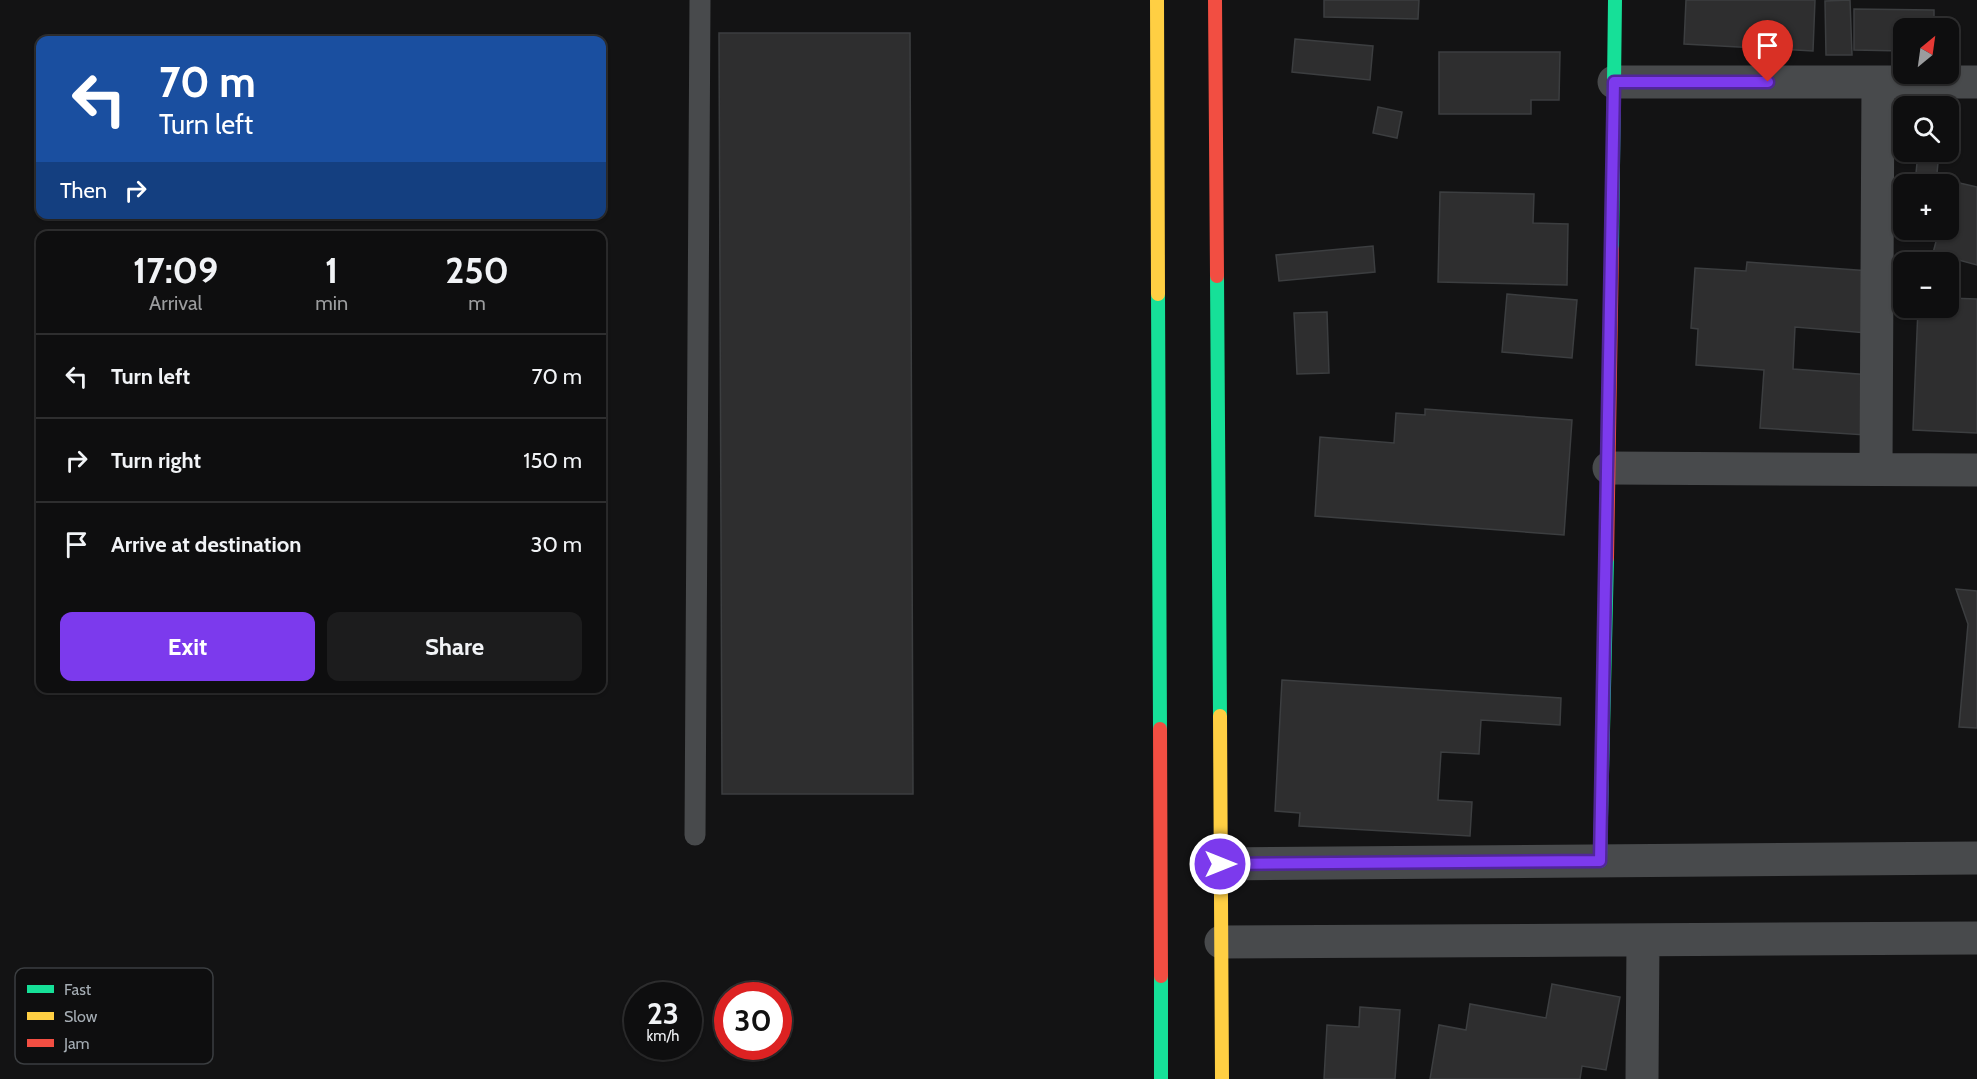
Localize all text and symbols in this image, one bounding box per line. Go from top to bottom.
north arrow [1893,18,1959,84]
map controls [1893,18,1959,318]
pin [1742,20,1793,82]
icon: arrive [1751,29,1784,62]
text: 70 m [159,56,256,108]
icon: left [60,60,138,138]
button: search [1893,96,1959,162]
text: Turn left [159,108,253,141]
icon: right [119,174,152,207]
button: + [1893,174,1959,240]
text: Then [60,177,107,204]
text: 17:09 [133,248,218,292]
text: 1 [325,248,338,292]
text: 250 [445,248,509,292]
button: − [1893,252,1959,318]
text: Arrival [149,291,202,315]
text: min [315,291,348,315]
text: m [468,291,486,315]
icon: left [60,360,93,393]
text: Turn left [111,363,190,390]
text: 70 m [532,363,582,390]
icon: right [60,444,93,477]
text: Turn right [111,447,201,474]
text: 150 m [523,447,582,474]
icon: arrive [60,528,93,561]
text: Arrive at destination [111,531,301,558]
text: 30 m [530,531,582,558]
button: Exit [60,612,315,681]
button: Share [327,612,582,681]
position arrow [1188,832,1252,896]
legend [15,968,213,1064]
text: Fast [64,980,92,999]
speed limit sign: 30 [714,982,792,1060]
text: 23 [647,995,679,1032]
text: Slow [64,1007,98,1026]
text: km/h [647,1027,679,1045]
text: Jam [63,1034,90,1053]

